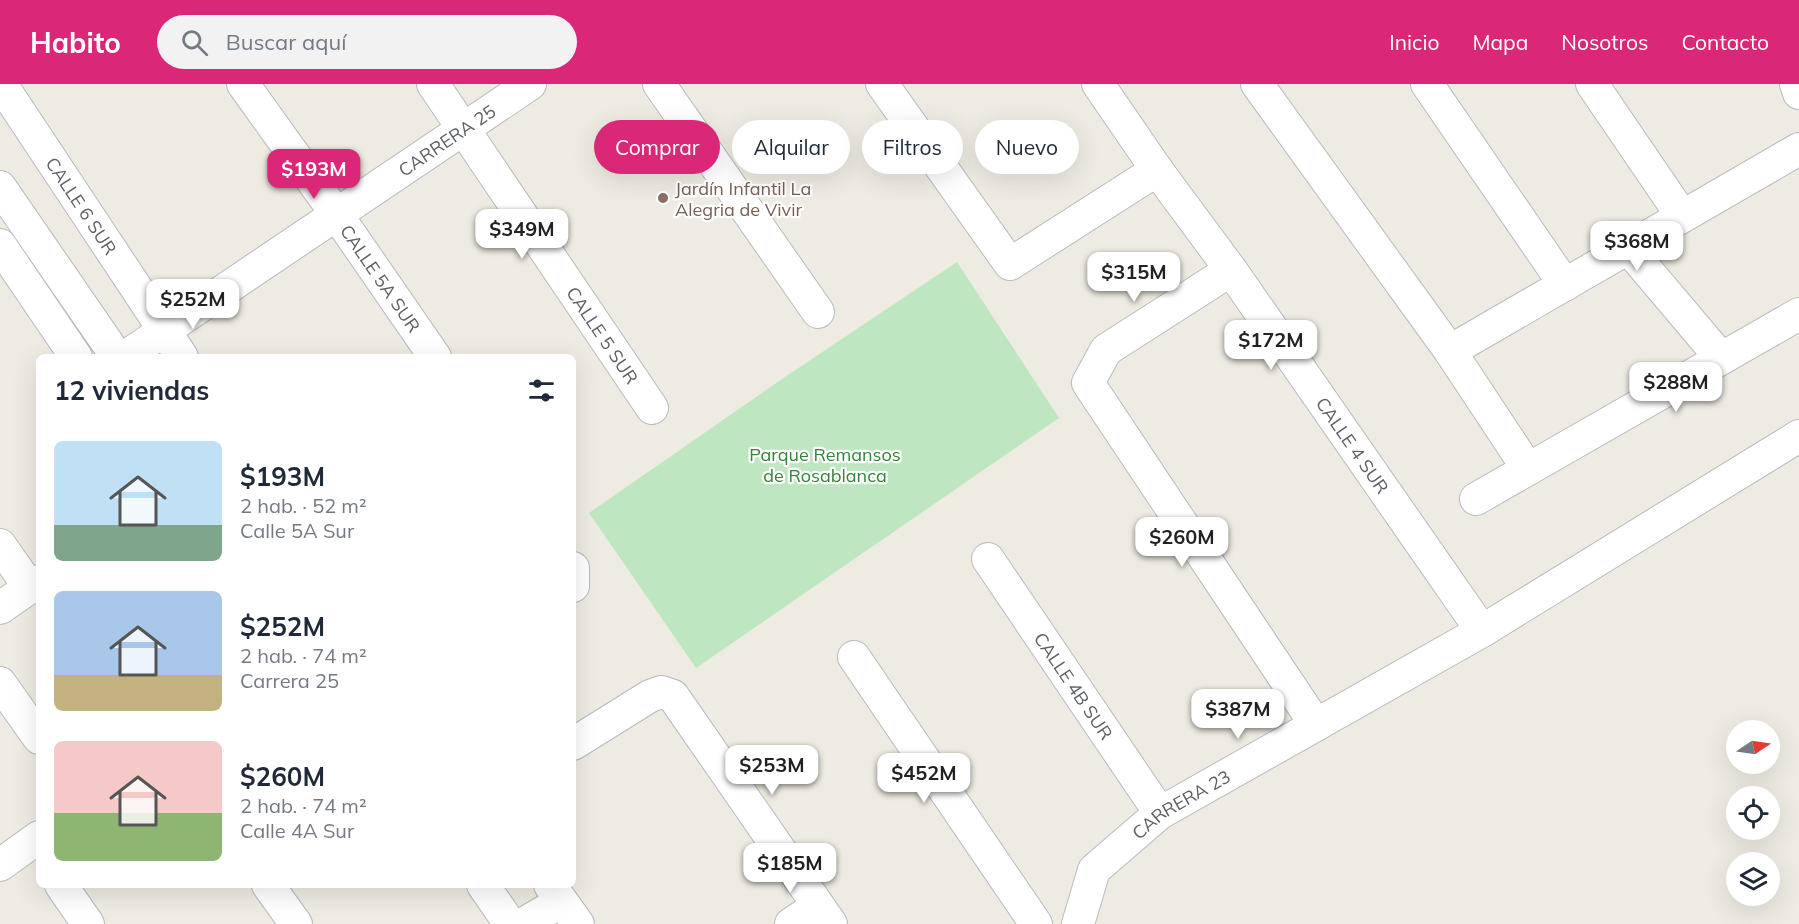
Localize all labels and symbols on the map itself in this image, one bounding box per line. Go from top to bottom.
street label: CARRERA 25 [394,99,500,181]
pin: $193M [272,149,356,200]
street label: CALLE 6 SUR [41,152,122,259]
place label: Jardín Infantil La Alegria de Vivir [675,177,811,221]
marker: Jardín Infantil La Alegria de Vivir [656,191,670,205]
pin: $349M [480,209,564,260]
street label: CALLE 5A SUR [335,220,426,336]
pin: $368M [1595,221,1679,272]
pin: $315M [1092,252,1176,303]
pin: $252M [151,279,235,330]
street label: CALLE 5 SUR [562,282,644,388]
pin: $172M [1229,320,1313,371]
pin: $288M [1634,362,1718,413]
street label: CALLE 4 SUR [1311,392,1394,498]
park label: Parque Remansos de Rosablanca [749,443,901,487]
pin: $260M [1140,517,1224,568]
street label: CALLE 4B SUR [1029,628,1118,744]
pin: $387M [1196,689,1280,740]
north arrow [1726,720,1780,774]
pin: $253M [730,745,814,796]
pin: $452M [882,753,966,804]
street label: CARRERA 23 [1127,764,1234,844]
pin: $185M [748,843,832,894]

